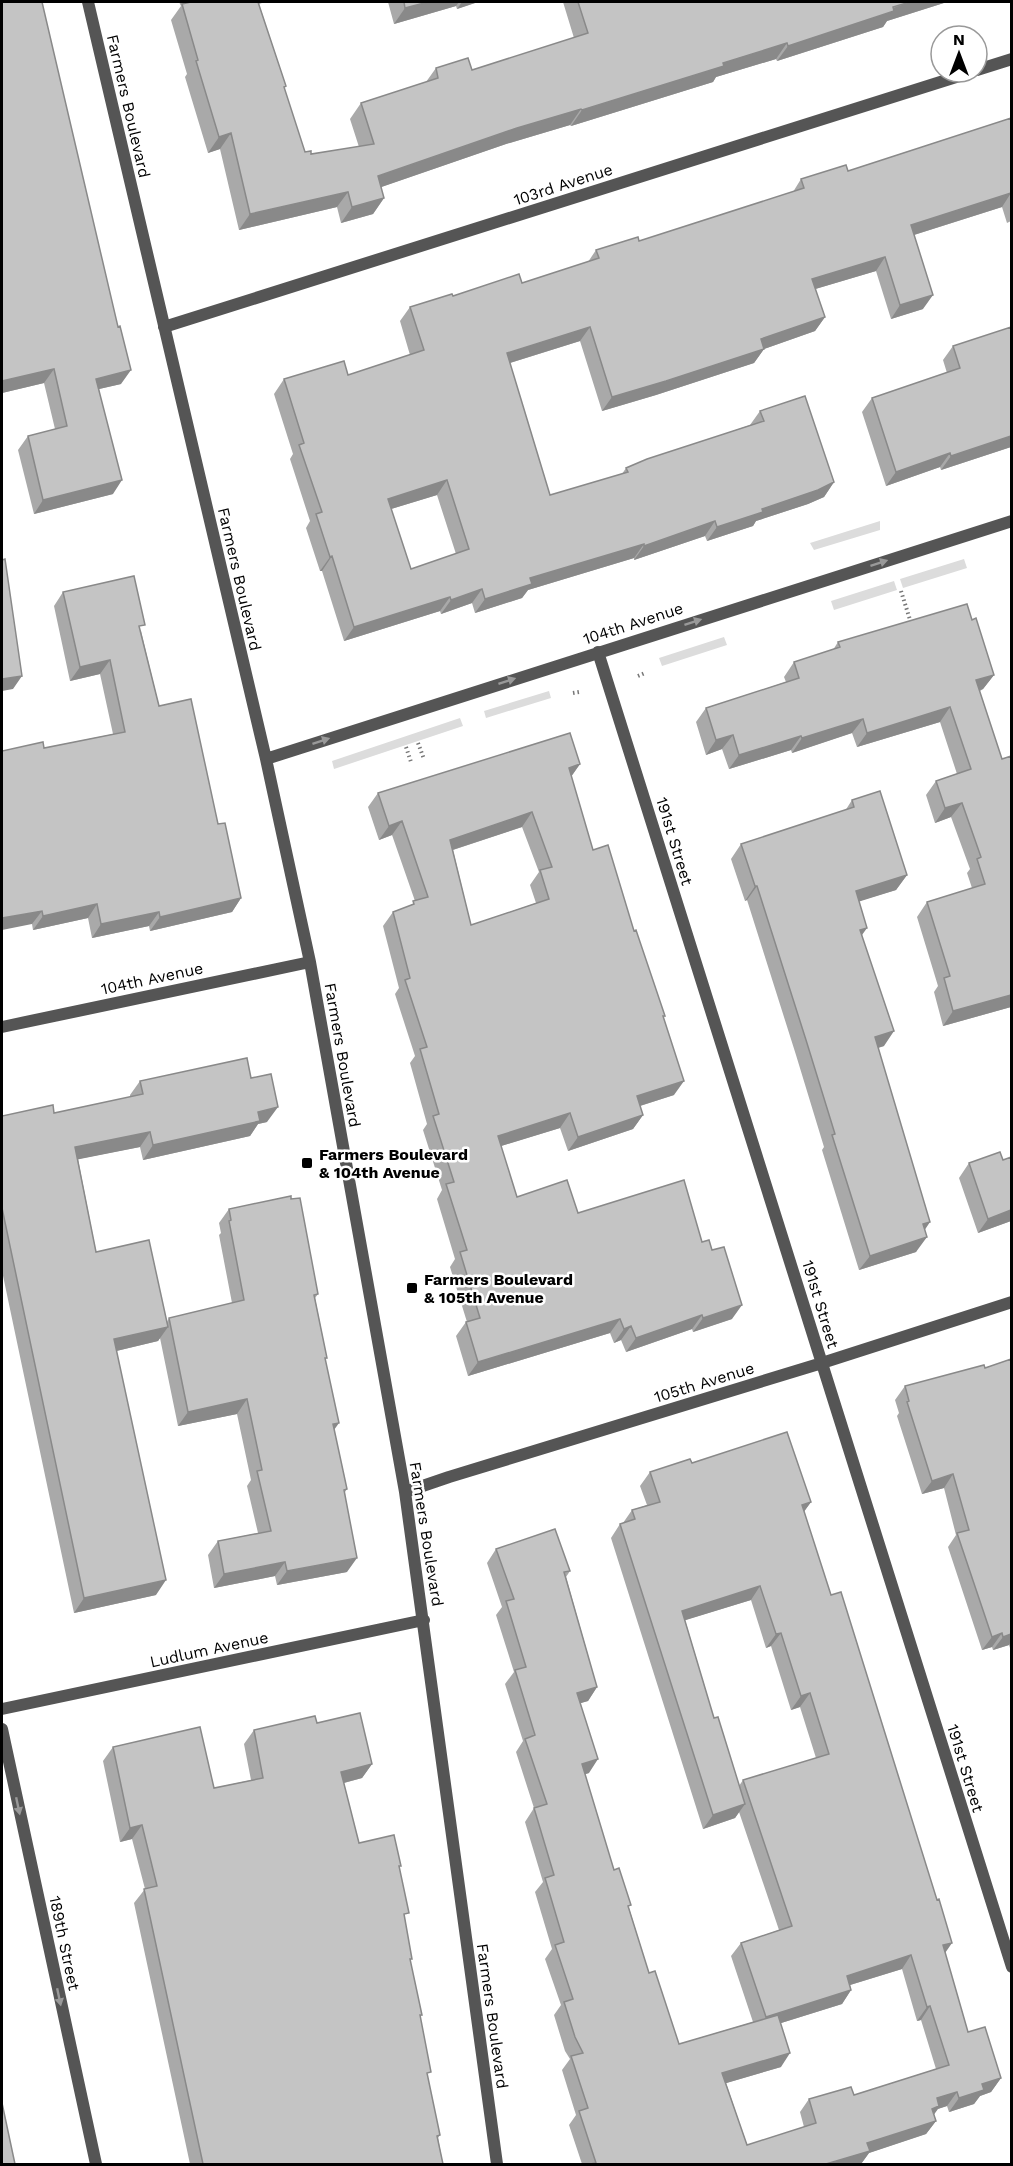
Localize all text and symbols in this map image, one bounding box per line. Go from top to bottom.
north arrow [929,24,989,84]
text: N [953,30,965,49]
street label: Farmers Boulevard [103,33,154,180]
street label: 103rd Avenue [511,160,615,209]
street label: Farmers Boulevard [214,506,265,653]
one-way arrow [870,558,888,567]
street label: 104th Avenue [581,598,686,649]
one-way arrow [684,617,702,626]
one-way arrow [498,676,516,685]
one-way arrow [312,736,330,745]
street label: 191st Street [652,795,697,888]
street label: 104th Avenue [99,958,205,999]
street label: Farmers Boulevard [320,981,365,1129]
place label: Farmers Boulevard & 104th Avenue [319,1145,468,1182]
marker: Farmers Boulevard & 104th Avenue [300,1156,314,1170]
street label: 191st Street [798,1258,843,1351]
place label: Farmers Boulevard & 105th Avenue [424,1270,573,1307]
marker: Farmers Boulevard & 105th Avenue [405,1281,419,1295]
street label: 105th Avenue [652,1358,756,1407]
street label: Farmers Boulevard [406,1460,447,1608]
street label: Ludlum Avenue [148,1628,270,1671]
street label: 191st Street [943,1722,988,1815]
one-way arrow [14,1797,24,1816]
street label: 189th Street [45,1894,84,1992]
street label: Farmers Boulevard [473,1942,512,2090]
one-way arrow [55,1988,65,2006]

